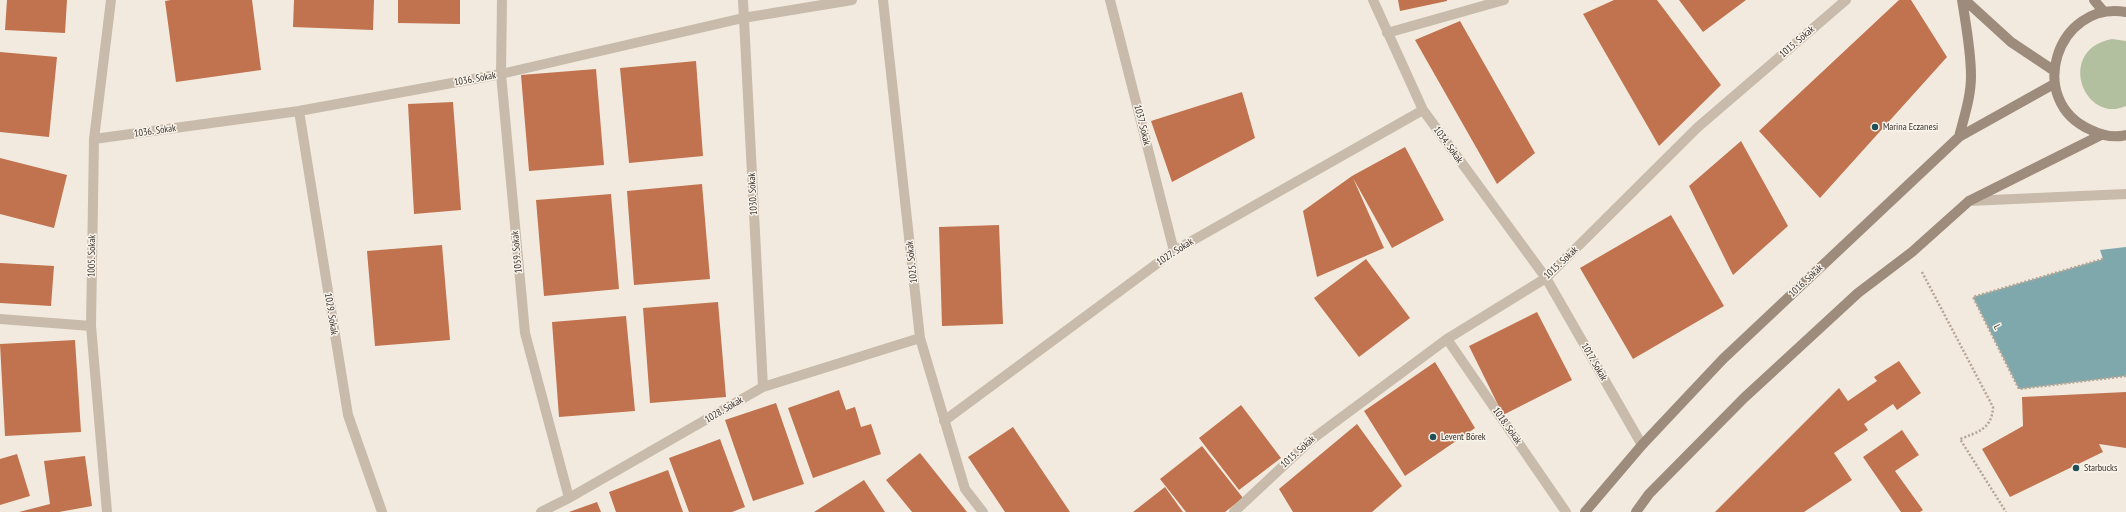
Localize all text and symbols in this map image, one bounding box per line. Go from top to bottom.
street label: 1015. Sokak [1777,24,1817,60]
street label: 1036. Sokak [453,69,497,89]
street label: 1037. Sokak [1131,103,1153,147]
place label: Marina Eczanesi [1883,121,1938,133]
street label: 1036. Sokak [133,122,177,140]
marker: Marina Eczanesi [1870,122,1880,132]
street label: 1034. Sokak [1431,124,1465,166]
street label: 1030. Sokak [746,173,760,215]
street label: 1059. Sokak [509,230,525,274]
street label: 1005. Sokak [86,235,98,277]
street label: 1027. Sokak [1154,236,1196,268]
street label: 1025. Sokak [904,240,920,284]
street label: 1015. Sokak [1541,244,1581,282]
street label: 1016. Sokak [1786,262,1826,300]
street label: 1029. Sokak [322,292,340,336]
street label: L [1991,322,2003,332]
street label: 1017. Sokak [1578,341,1610,383]
street label: 1028. Sokak [703,394,745,426]
street label: 1018. Sokak [1490,405,1524,447]
place label: Levent Börek [1441,431,1486,443]
marker: Levent Börek [1428,432,1438,442]
street label: 1015. Sokak [1278,433,1318,471]
place label: Starbucks [2084,462,2117,474]
marker: Starbucks [2071,463,2081,473]

